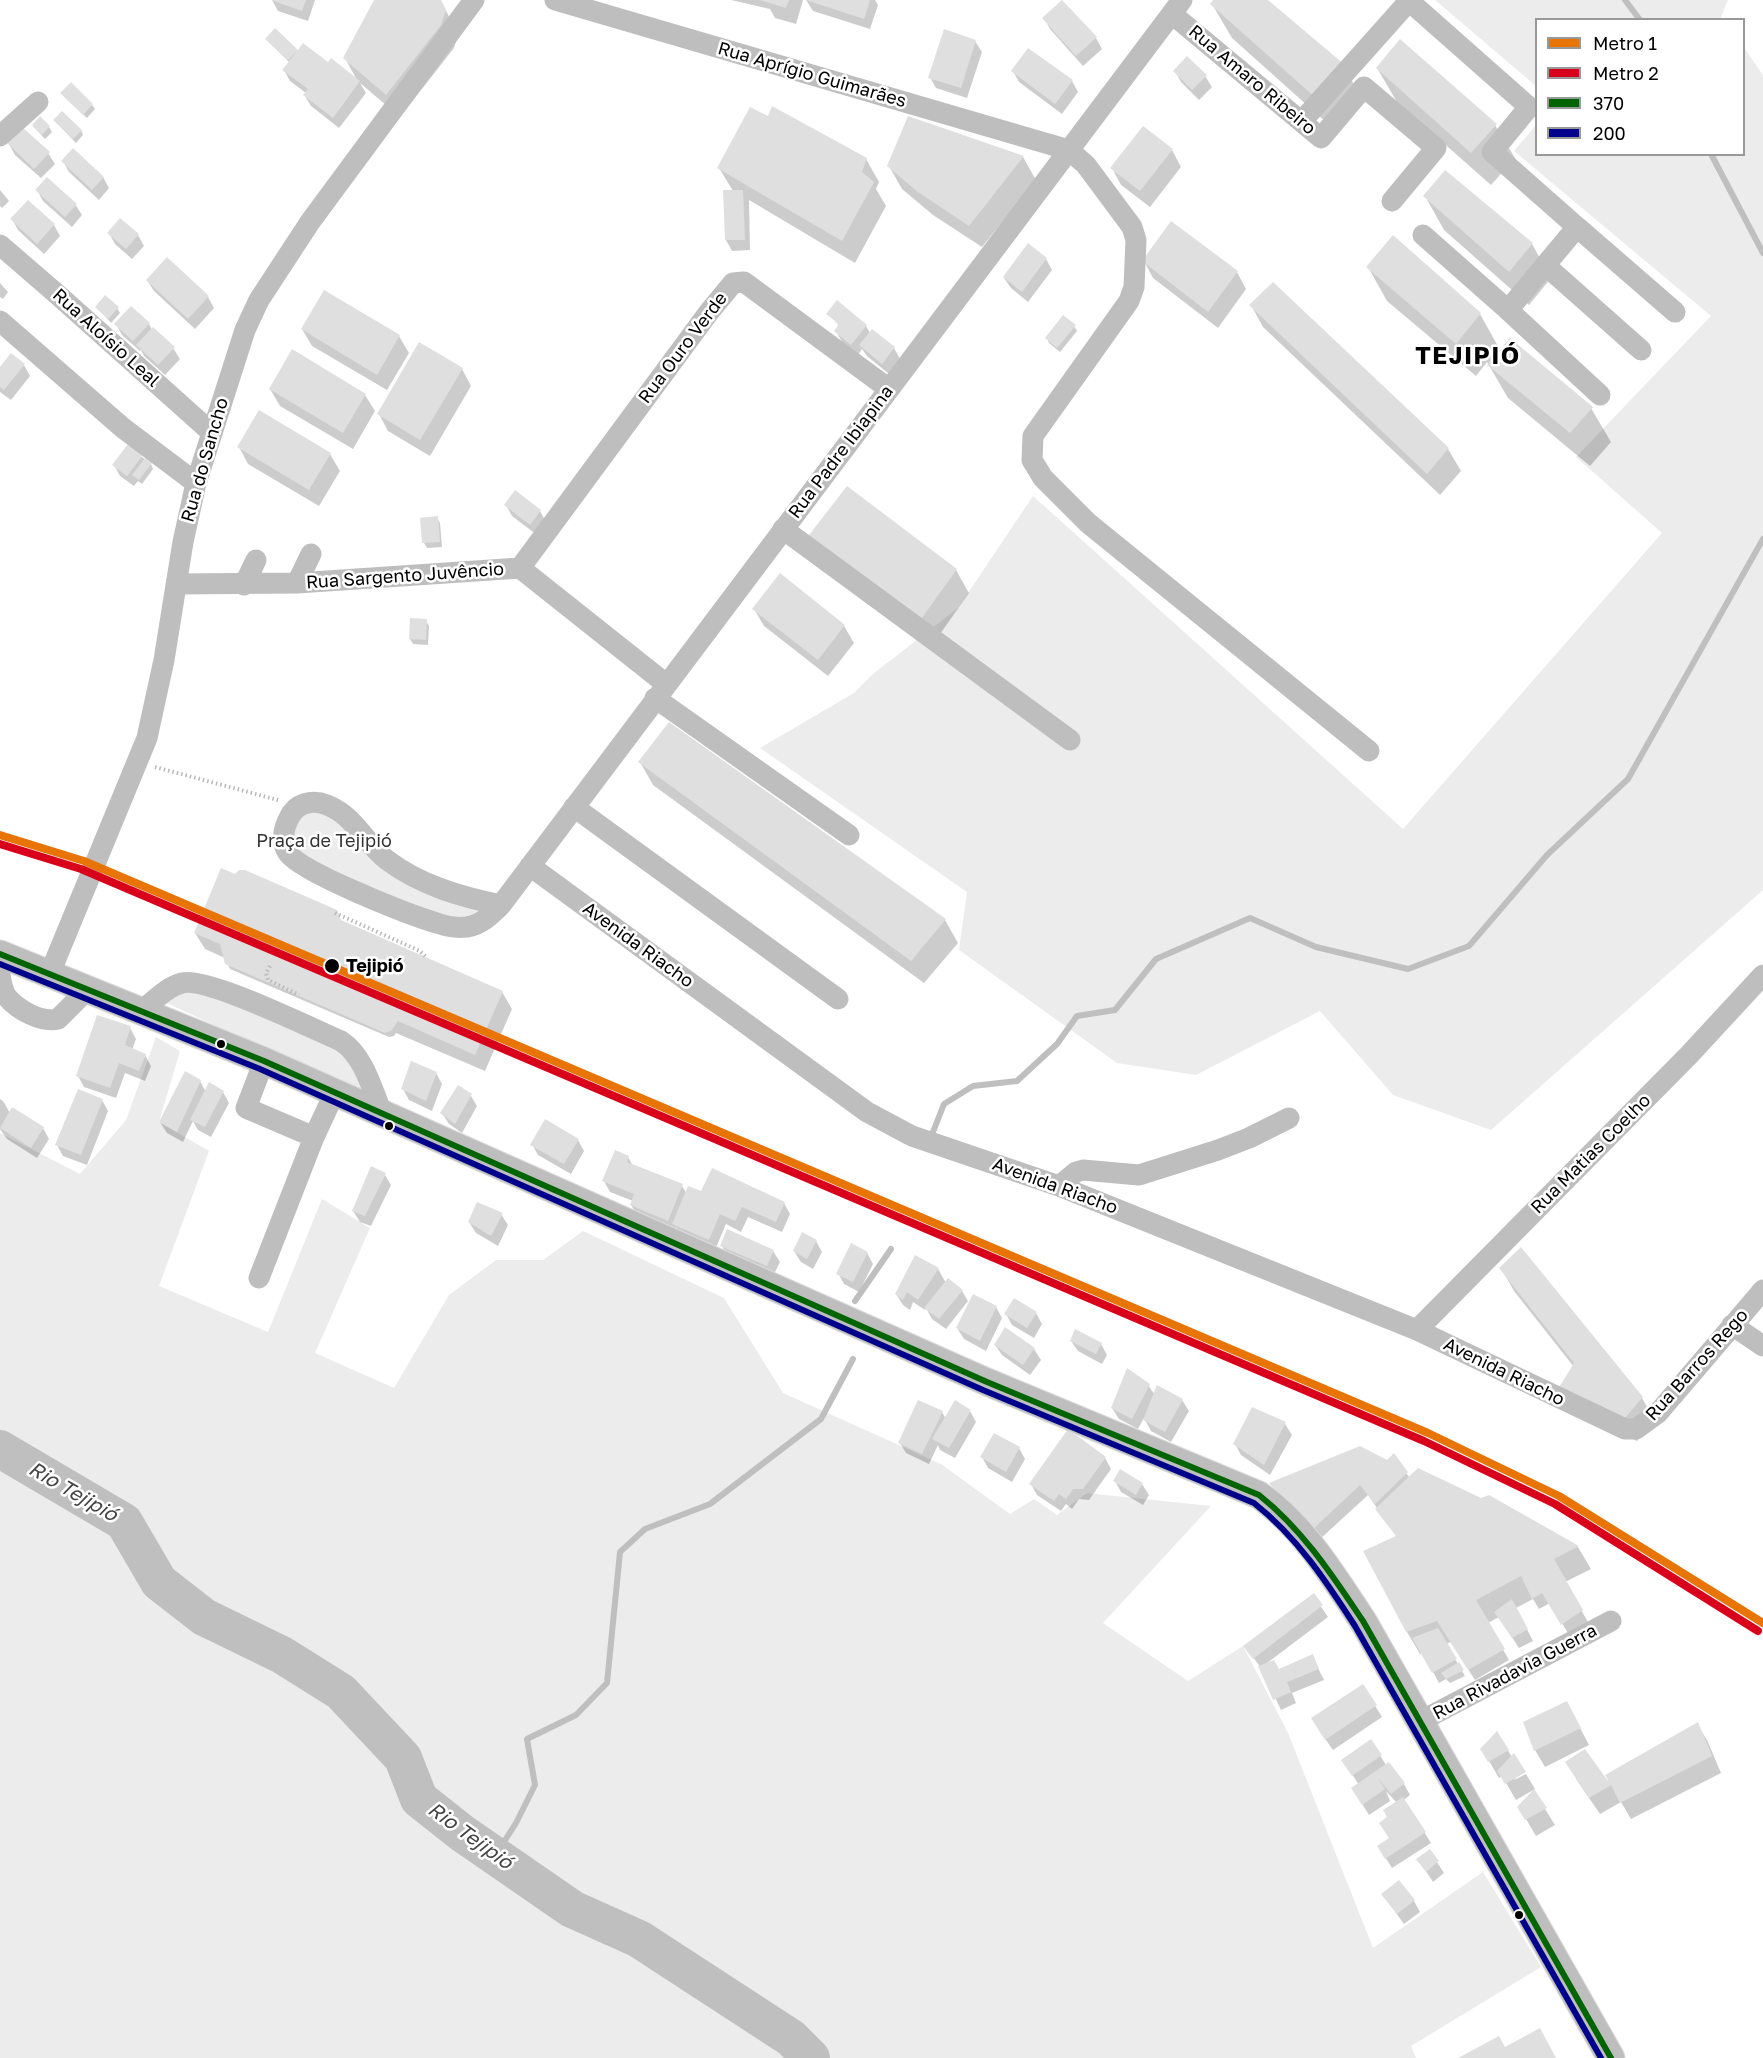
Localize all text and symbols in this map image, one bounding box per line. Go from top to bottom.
legend [1535,18,1745,156]
street label: Rua Amaro Ribeiro [1184,21,1320,139]
text: Metro 1 [1593,32,1657,54]
street label: Rua Aprígio Guimarães [715,38,909,112]
text: Metro 2 [1593,62,1659,84]
text: 370 [1593,92,1624,114]
text: 200 [1593,122,1626,144]
street label: Rua Aloísio Leal [48,284,164,392]
street label: Rua Ouro Verde [634,288,732,408]
district label: TEJIPIÓ [1415,342,1521,370]
street label: Rua Padre Ibiapina [784,381,898,523]
street label: Rua do Sancho [177,395,233,525]
street label: Rua Sargento Juvêncio [305,558,505,594]
park label: Praça de Tejipió [256,830,392,852]
street label: Avenida Riacho [578,898,698,992]
place label: Tejipió [346,955,404,977]
marker: Tejipió [323,957,341,975]
unlabelled marker [215,1038,227,1050]
street label: Rua Matias Coelho [1527,1090,1655,1218]
unlabelled marker [383,1120,395,1132]
street label: Avenida Riacho [989,1153,1121,1219]
street label: Rua Barros Rego [1641,1305,1753,1425]
street label: Avenida Riacho [1440,1333,1568,1411]
water label: Rio Tejipió [24,1457,122,1527]
street label: Rua Rivadavia Guerra [1429,1620,1601,1724]
water label: Rio Tejipió [423,1797,517,1875]
unlabelled marker [1513,1909,1525,1921]

